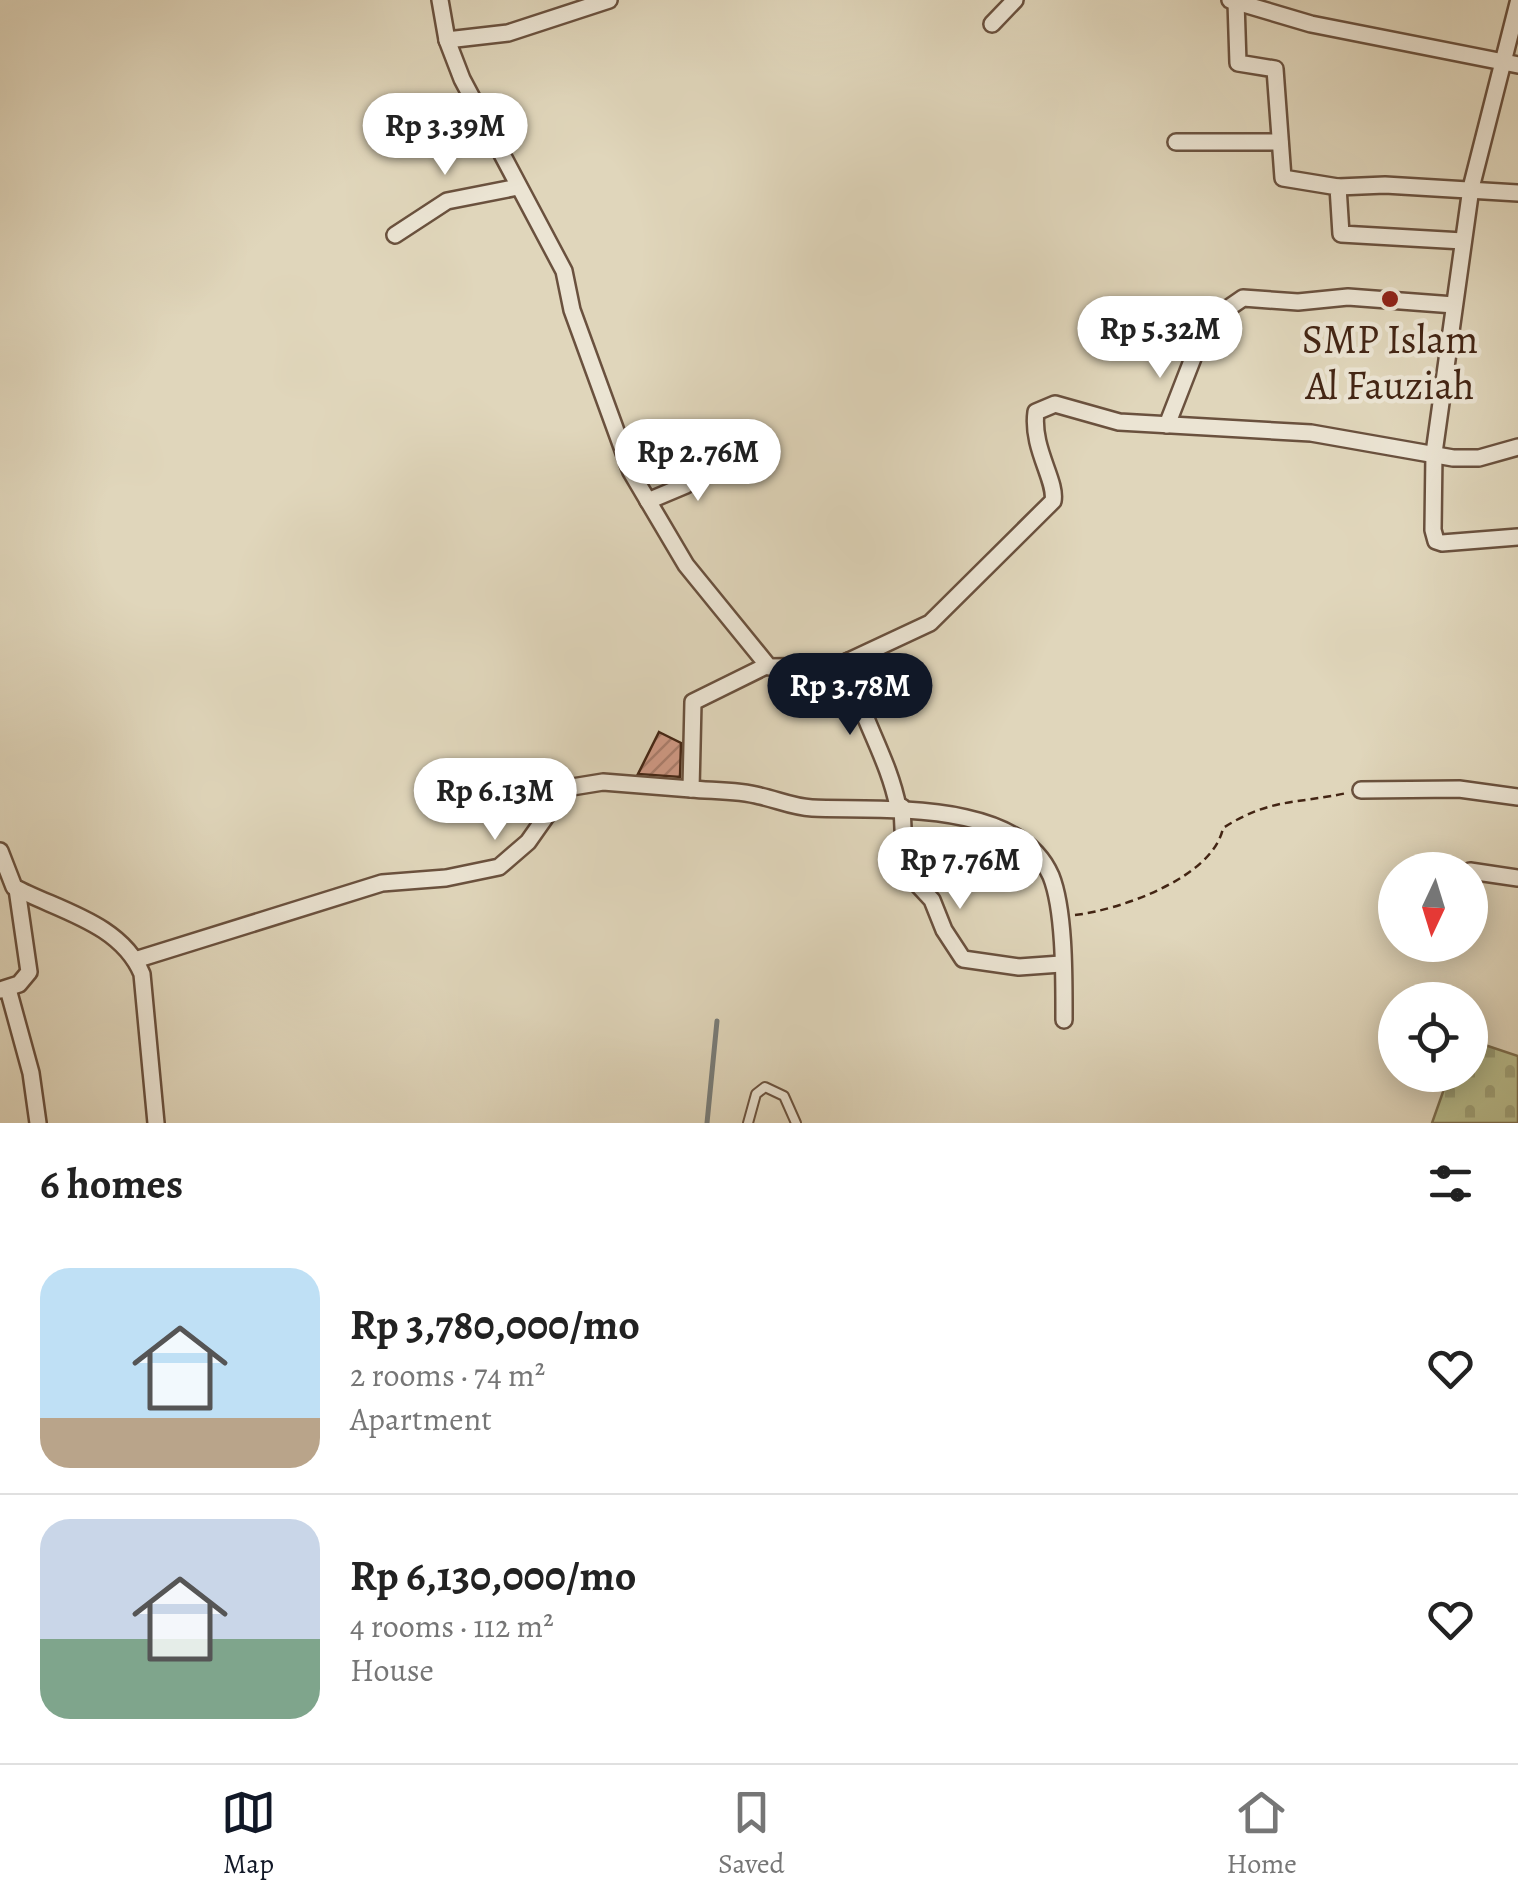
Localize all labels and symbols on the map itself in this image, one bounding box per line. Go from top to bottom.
pin: Rp 3.39M [342,93,548,178]
marker: SMP Islam Al Fauziah [1379,288,1401,310]
pin: Rp 5.32M [1057,296,1263,381]
place label: SMP Islam Al Fauziah [1302,312,1478,413]
pin: Rp 2.76M [595,419,801,504]
pin: Rp 3.78M [747,653,953,738]
pin: Rp 6.13M [392,758,598,843]
pin: Rp 7.76M [857,827,1063,912]
north arrow [1378,852,1488,962]

